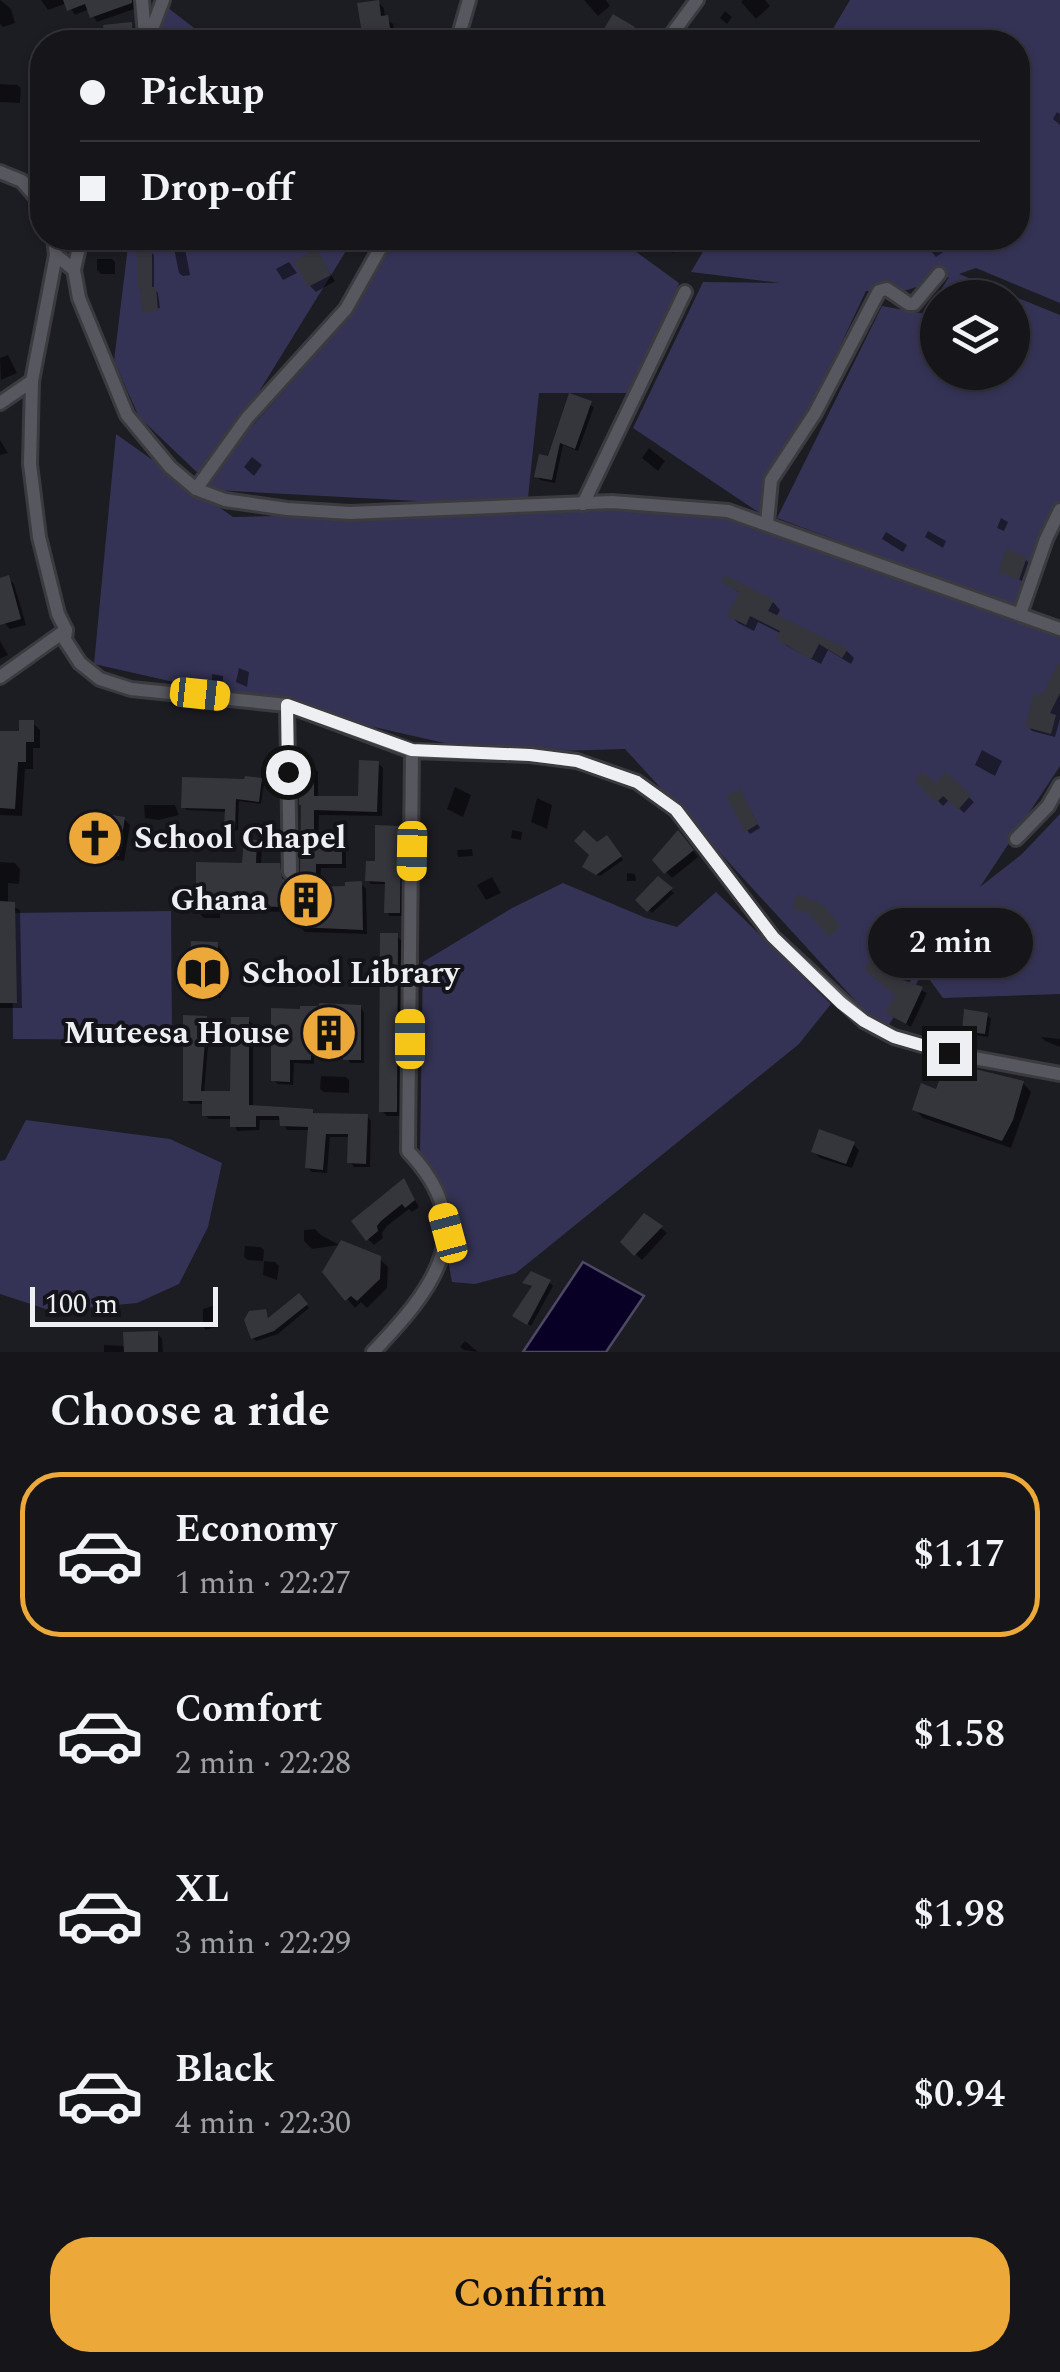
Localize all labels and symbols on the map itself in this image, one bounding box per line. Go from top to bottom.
car [169,676,231,712]
route start [266,750,311,795]
church icon: School Chapel [65,808,125,868]
place label: School Chapel [134,814,346,863]
car [396,821,428,881]
building icon: Ghana [276,870,336,930]
place label: Ghana [170,876,268,925]
callout: 2 min [866,908,1032,978]
library icon: School Library [173,943,233,1003]
place label: School Library [242,949,461,998]
building icon: Muteesa House [299,1003,359,1063]
place label: Muteesa House [64,1009,290,1058]
car [395,1009,425,1069]
route end [927,1031,972,1076]
car [426,1200,470,1266]
scale bar [30,1282,218,1326]

